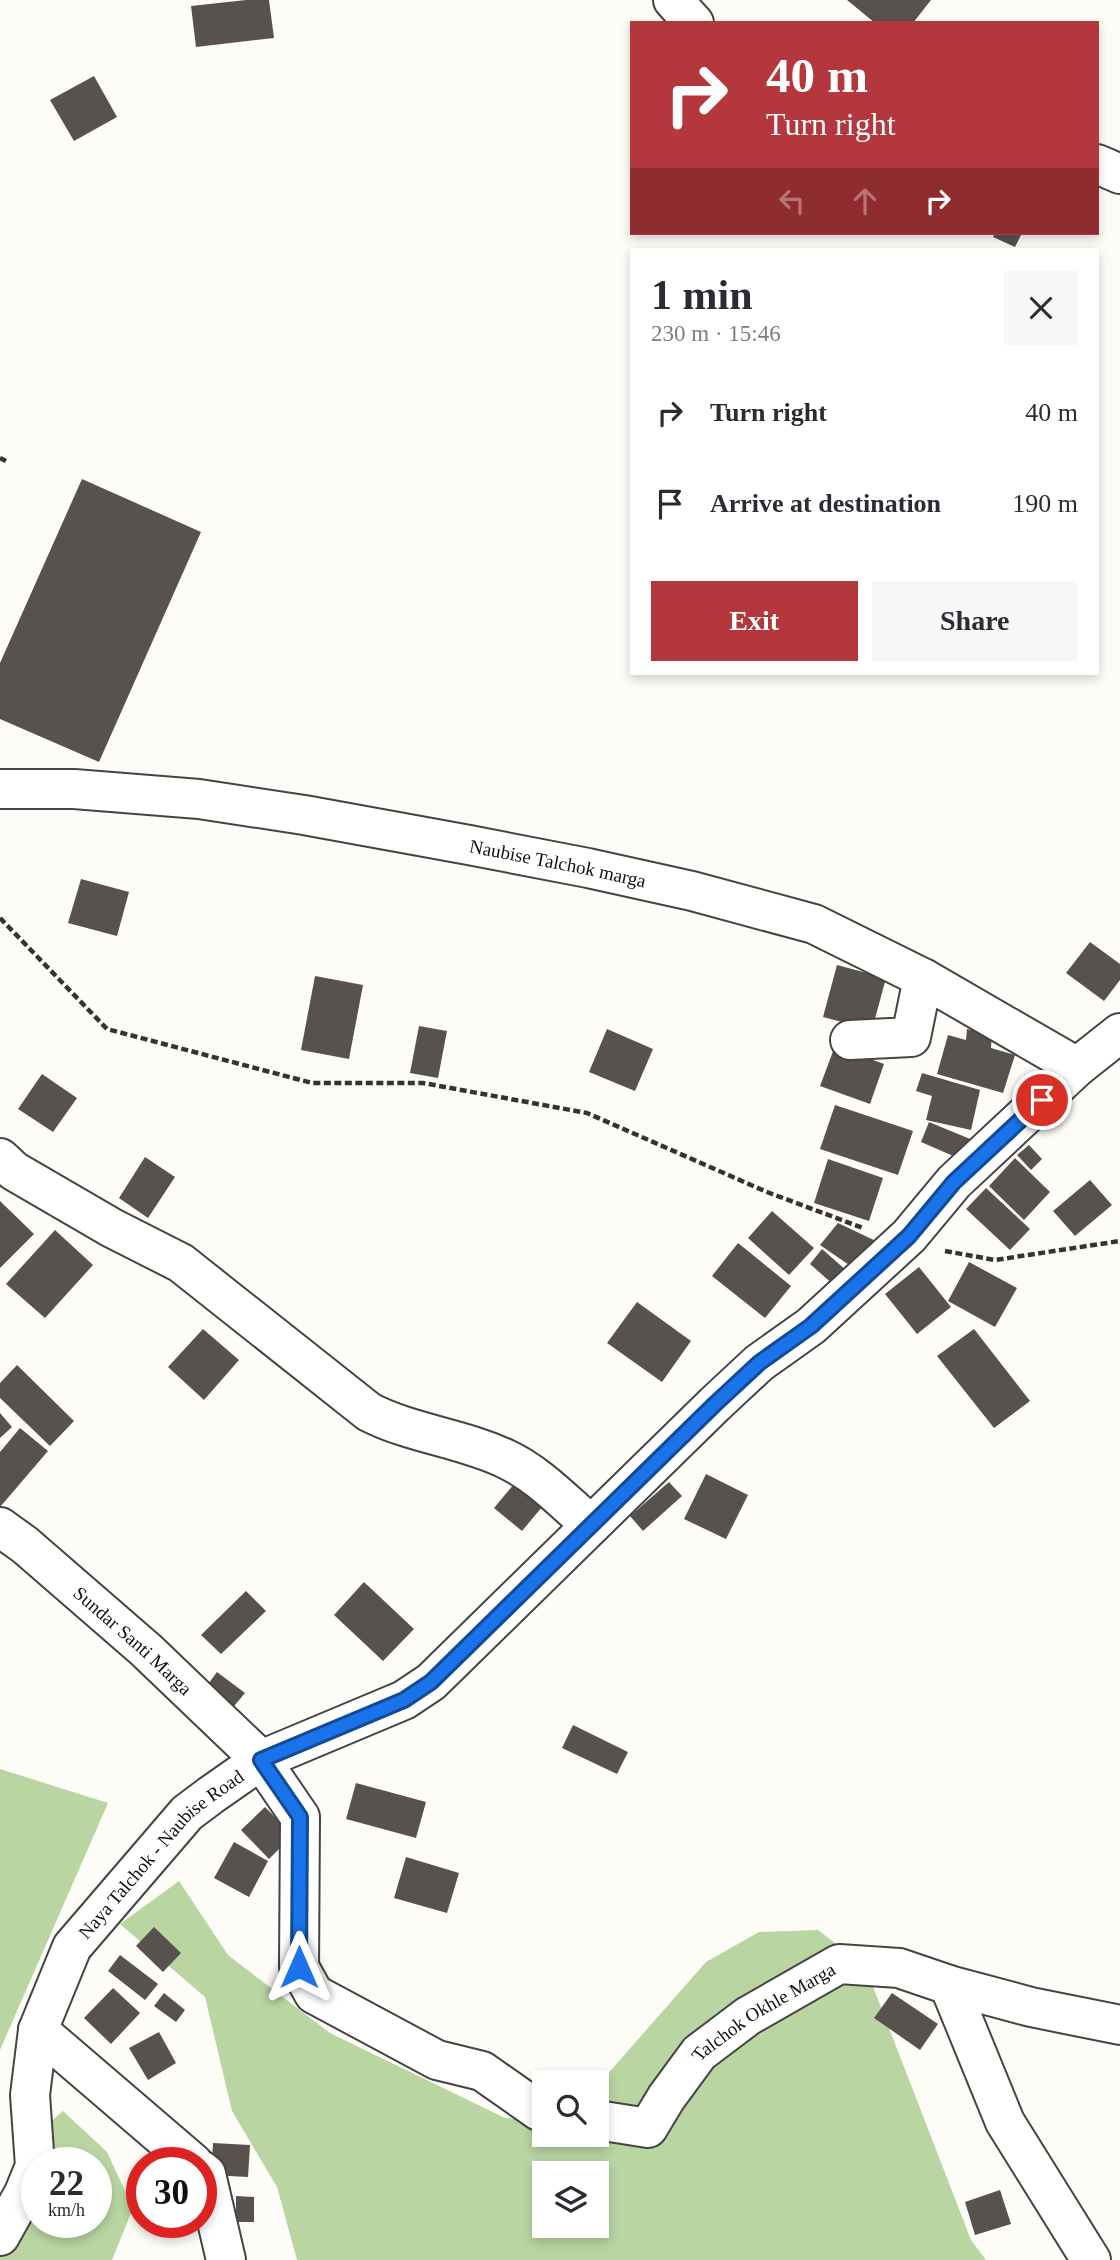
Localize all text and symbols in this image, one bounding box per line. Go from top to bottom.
text: 40 m [766,48,868,103]
icon: right [651,49,742,140]
text: Turn right [766,106,896,142]
icon: left [773,182,811,220]
icon: ahead [846,182,884,220]
icon: right [919,182,957,220]
button: close [1004,271,1078,345]
text: 1 min [651,272,753,318]
text: 230 m · 15:46 [651,321,781,346]
icon: right [651,394,689,432]
text: Turn right [710,398,827,427]
text: 40 m [1025,398,1078,427]
icon: arrive [651,485,689,523]
text: Arrive at destination [710,489,941,518]
text: 190 m [1012,489,1078,518]
button: Exit [651,581,858,661]
button: Share [872,581,1078,661]
street label: Naubise Talchok marga [468,835,649,891]
pin [1012,1070,1072,1130]
icon: arrive [1023,1081,1061,1119]
street label: Sundar Santi Marga [70,1582,197,1699]
street label: Naya Talchok - Naubise Road [74,1765,248,1942]
position arrow [262,1930,336,2004]
street label: Talchok Okhle Marga [687,1958,839,2064]
map controls [532,2070,609,2238]
button: search [532,2070,609,2147]
speed limit sign: 30 [126,2147,217,2238]
button: layers [532,2161,609,2238]
text: 22 [49,2164,84,2203]
text: km/h [48,2200,85,2220]

